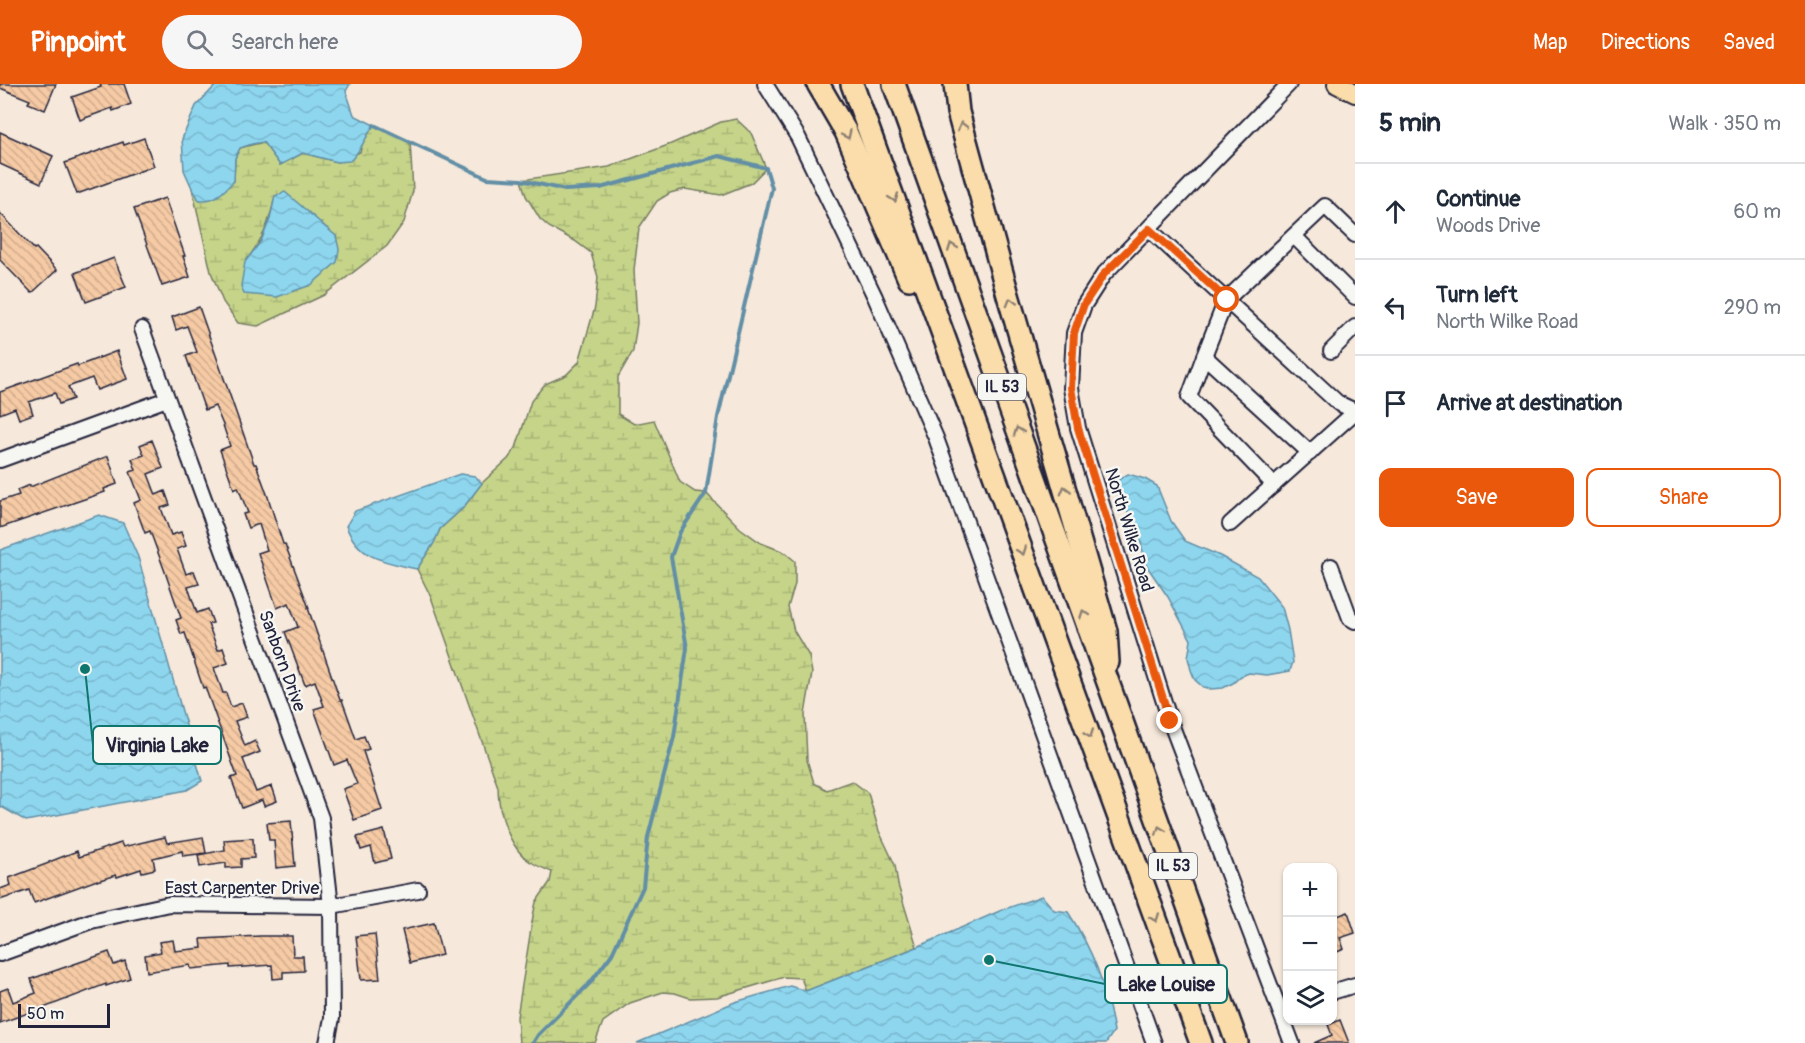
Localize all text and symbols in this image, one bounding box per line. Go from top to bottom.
search box [162,15,582,69]
text: Pinpoint [30,25,126,60]
icon: search [183,26,216,59]
text: Search here [231,28,338,56]
text: Map [1533,29,1568,56]
text: Directions [1601,29,1690,56]
text: Saved [1723,29,1775,56]
text: 5 min [1379,107,1441,139]
text: Walk · 350 m [1669,111,1781,136]
one-way arrow [957,121,969,132]
one-way arrow [840,128,852,139]
text: Continue [1436,185,1520,213]
one-way arrow [886,192,899,203]
icon: ahead [1379,195,1412,228]
text: 60 m [1734,199,1781,224]
text: Woods Drive [1436,213,1540,238]
one-way arrow [947,242,960,253]
text: Turn left [1436,281,1518,309]
route start [1213,286,1239,312]
icon: left [1379,291,1412,324]
text: 290 m [1724,295,1781,320]
one-way arrow [1005,297,1018,307]
text: North Wilke Road [1436,309,1579,334]
road number: IL 53 [978,374,1026,400]
icon: arrive [1379,387,1412,420]
text: Arrive at destination [1436,389,1622,417]
one-way arrow [1012,426,1025,437]
street label: North Wilke Road [1099,465,1159,595]
button: Save [1379,468,1574,527]
button: Share [1586,468,1781,527]
one-way arrow [1060,485,1072,496]
one-way arrow [1014,545,1027,556]
street label: Sanborn Drive [253,607,311,715]
one-way arrow [1078,609,1091,620]
route end [1156,707,1182,733]
callout: Virginia Lake [93,726,221,764]
one-way arrow [1081,728,1094,739]
text: Virginia Lake [105,733,210,758]
one-way arrow [1155,825,1168,836]
road number: IL 53 [1149,853,1197,879]
map controls [1283,863,1337,1025]
button: + [1283,863,1337,917]
street label: East Carpenter Drive [165,877,319,900]
one-way arrow [1148,912,1161,922]
button: − [1283,917,1337,971]
callout: Lake Louise [1105,965,1227,1003]
button: layers [1283,971,1337,1025]
text: Lake Louise [1117,972,1216,997]
scale bar [18,1001,110,1028]
text: 50 m [27,1004,64,1024]

